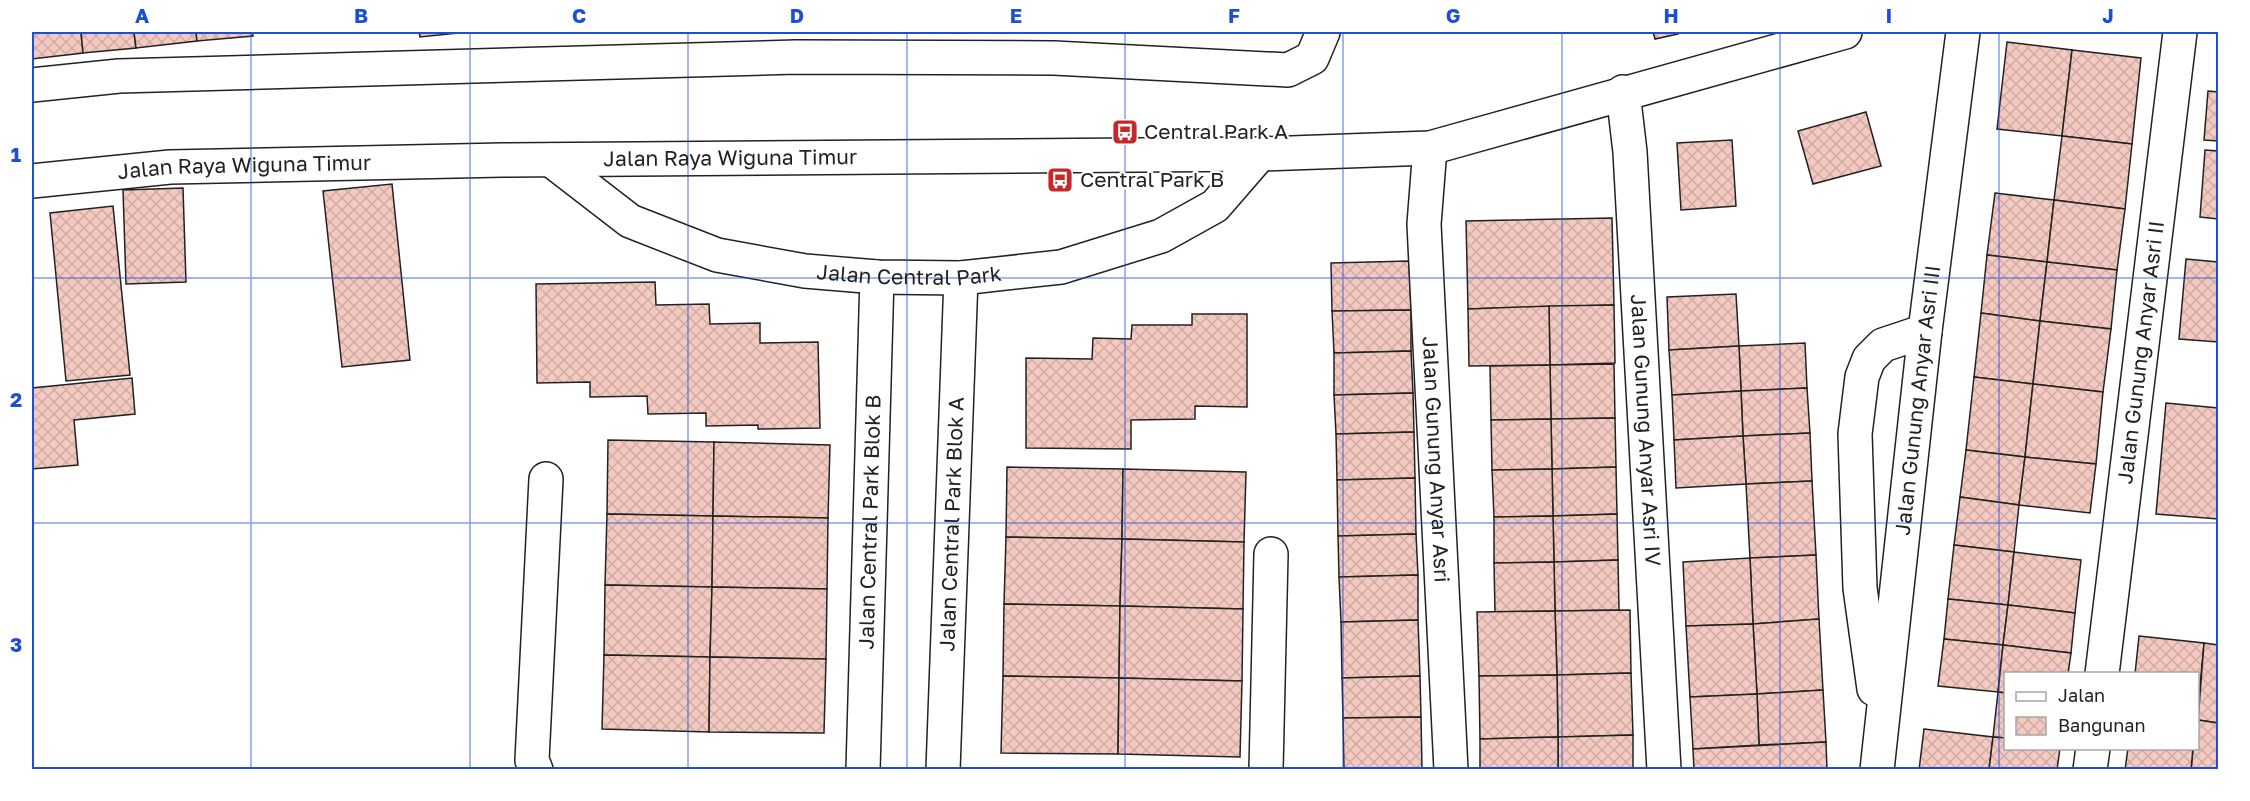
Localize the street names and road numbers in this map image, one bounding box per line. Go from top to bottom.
street label: Jalan Raya Wiguna Timur [603,143,857,171]
street label: Jalan Raya Wiguna Timur [116,149,371,184]
street label: Jalan Gunung Anyar Asri II [2111,219,2169,485]
street label: Jalan Central Park [816,258,1003,290]
street label: Jalan Gunung Anyar Asri III [1889,264,1945,537]
street label: Jalan Gunung Anyar Asri IV [1626,293,1667,567]
street label: Jalan Gunung Anyar Asri [1418,336,1456,583]
street label: Jalan Central Park Blok B [852,394,886,650]
street label: Jalan Central Park Blok A [933,396,969,652]

